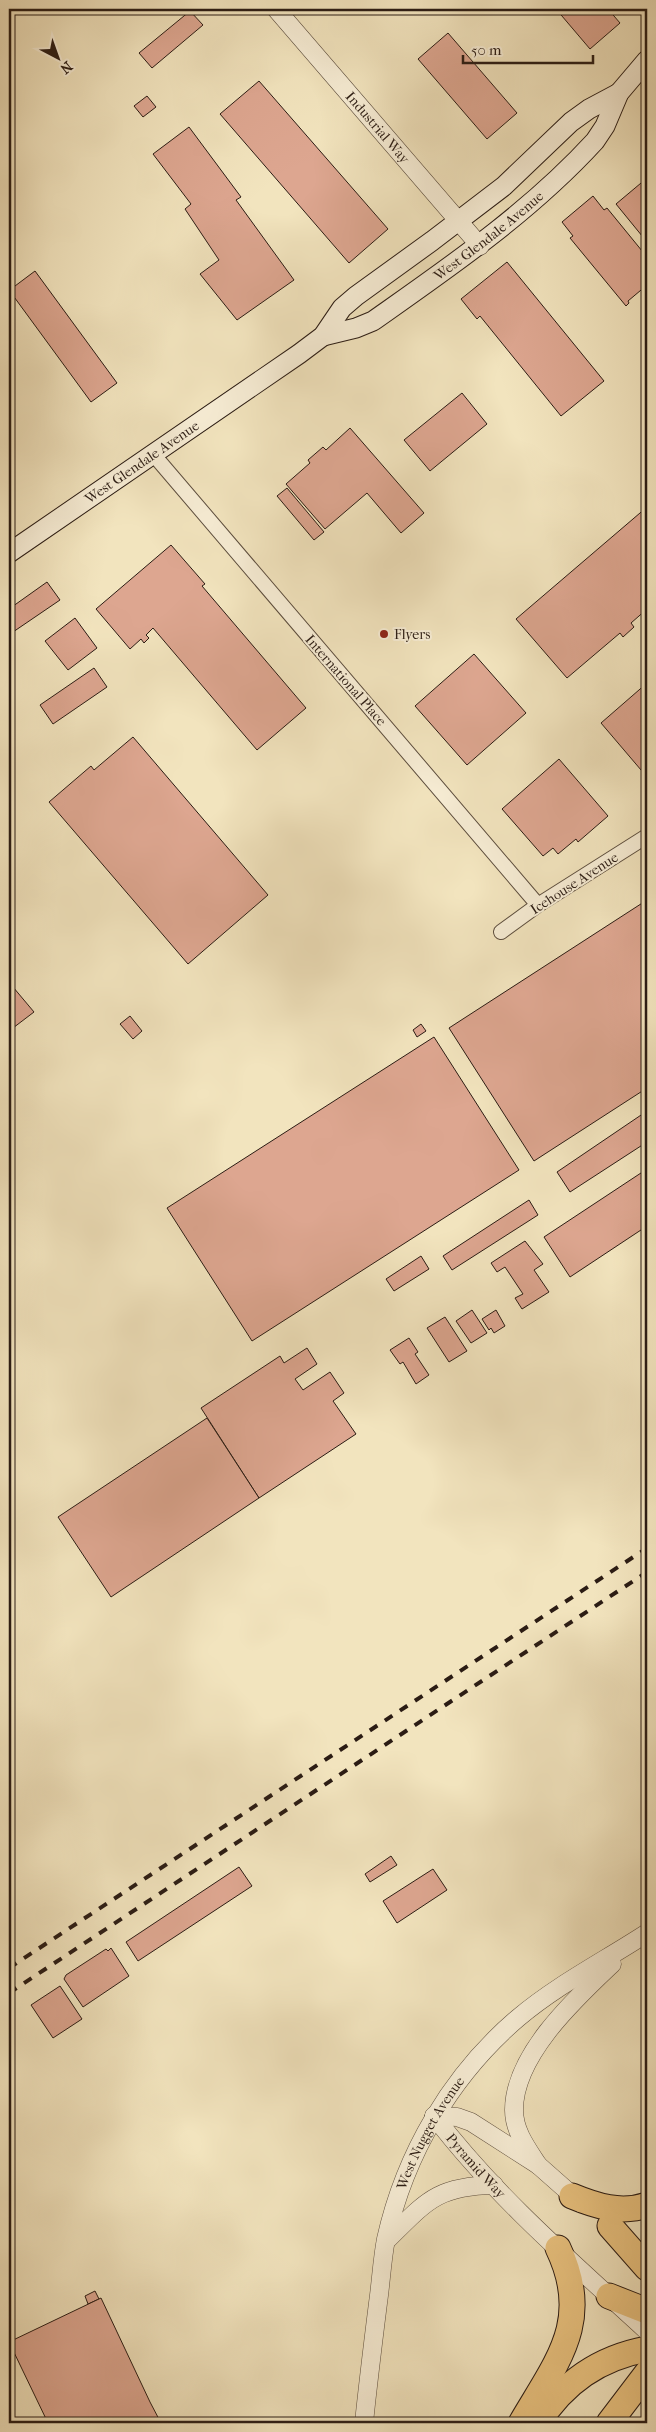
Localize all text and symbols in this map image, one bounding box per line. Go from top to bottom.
north arrow [32,32,82,82]
scale bar [463,32,594,64]
text: 50 m [471,41,502,59]
text: N [56,58,76,78]
street label: Industrial Way [342,88,413,167]
street label: West Glendale Avenue [430,188,547,285]
street label: West Glendale Avenue [81,417,202,508]
place label: Flyers [394,626,430,643]
marker: Flyers [378,628,390,640]
street label: International Place [301,631,390,729]
street label: Icehouse Avenue [527,849,621,918]
street label: West Nugget Avenue [393,2073,468,2193]
street label: Pyramid Way [442,2130,509,2202]

